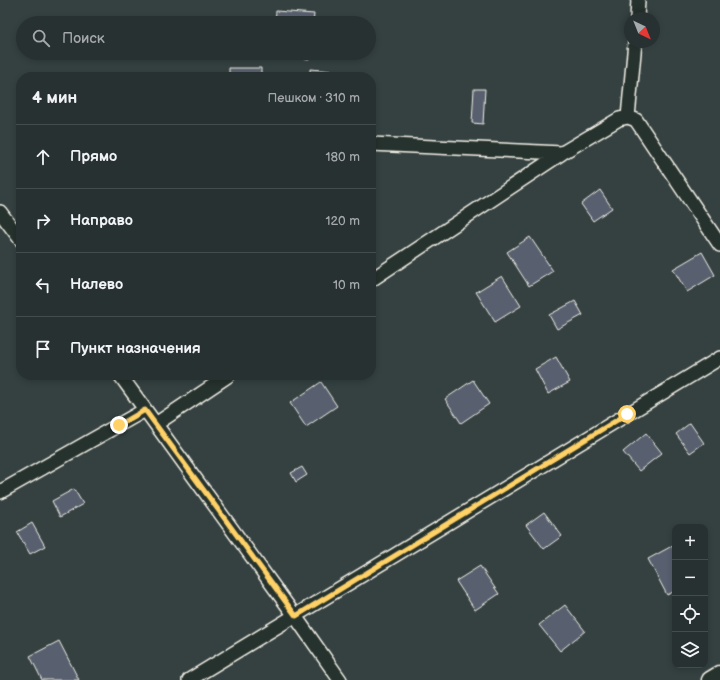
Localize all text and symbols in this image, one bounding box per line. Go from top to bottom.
north arrow [624,12,660,48]
search box [16,16,376,60]
icon: search [30,27,52,49]
text: Поиск [62,29,105,48]
text: 4 мин [32,88,77,108]
text: Пешком · 310 m [268,90,360,106]
icon: ahead [32,146,54,168]
text: Прямо [70,147,117,166]
text: 180 m [325,149,360,165]
icon: right [32,210,54,232]
text: Направо [70,211,133,230]
text: 120 m [325,213,360,229]
icon: left [32,274,54,296]
text: Налево [70,275,123,294]
text: 10 m [333,277,360,293]
icon: arrive [32,338,54,360]
text: Пункт назначения [70,339,201,358]
route start [618,405,636,423]
route end [110,416,128,434]
map controls [672,524,708,668]
button: + [672,524,708,560]
button: − [672,560,708,596]
button: locate [672,596,708,632]
button: layers [672,632,708,668]

